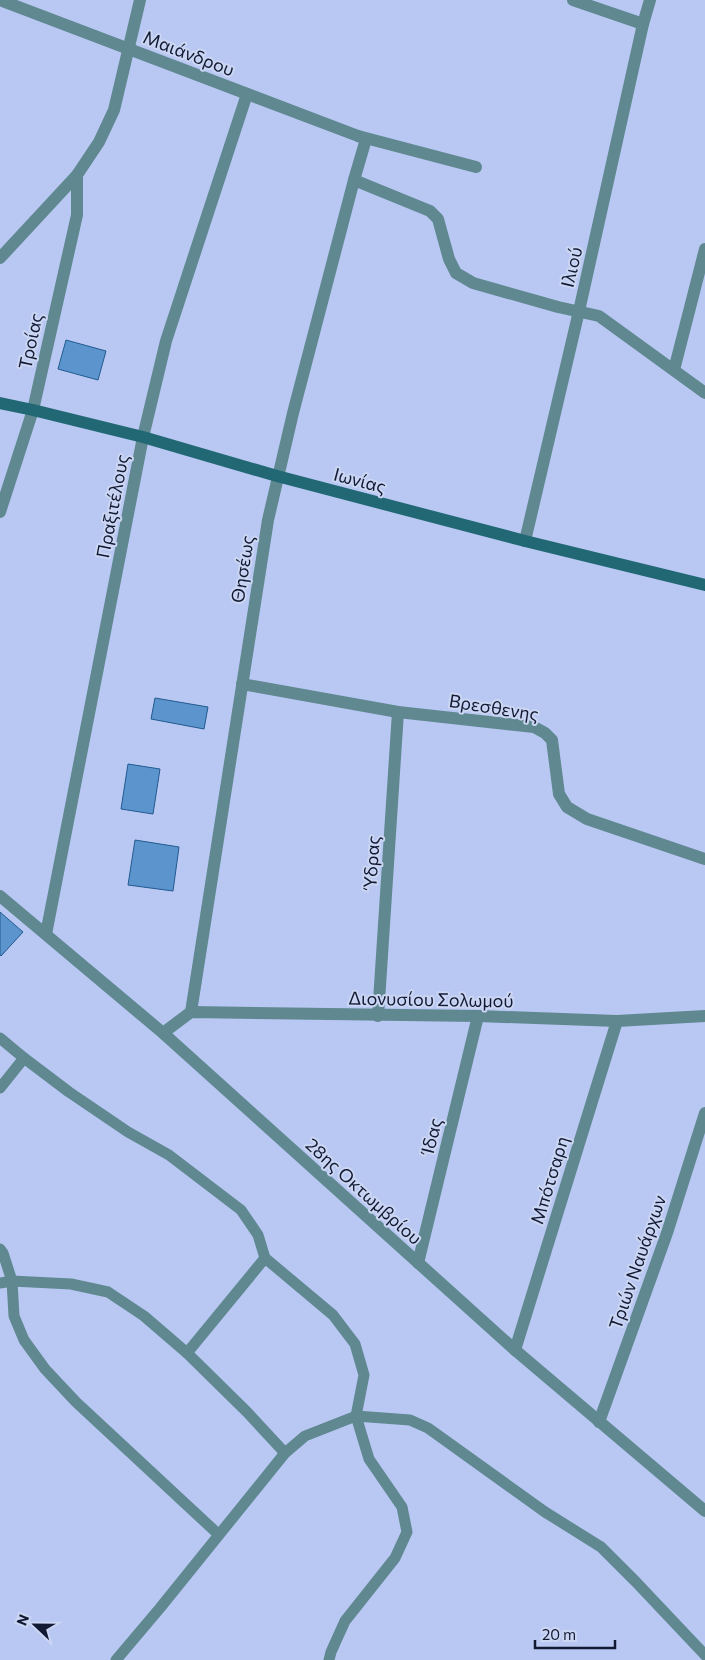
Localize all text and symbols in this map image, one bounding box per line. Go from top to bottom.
street label: Μαιάνδρου [140,26,238,80]
street label: Ιλιού [556,245,586,289]
street label: Τροίας [13,311,47,371]
street label: Πραξιτέλους [91,452,133,560]
street label: Ιωνίας [332,463,389,498]
street label: Θησέως [226,534,258,604]
street label: Βρεσθενης [448,689,540,725]
street label: Ύδρας [358,835,384,892]
street label: Διονυσίου Σολωμού [348,987,514,1011]
street label: Ίδας [415,1116,446,1158]
street label: 28ης Οκτωμβρίου [301,1133,427,1249]
street label: Μπότσαρη [525,1133,573,1227]
street label: Τριών Ναυάρχων [604,1192,670,1332]
north arrow [10,1600,60,1650]
text: N [13,1612,32,1628]
scale bar [535,1618,615,1650]
text: 20 m [542,1625,576,1643]

